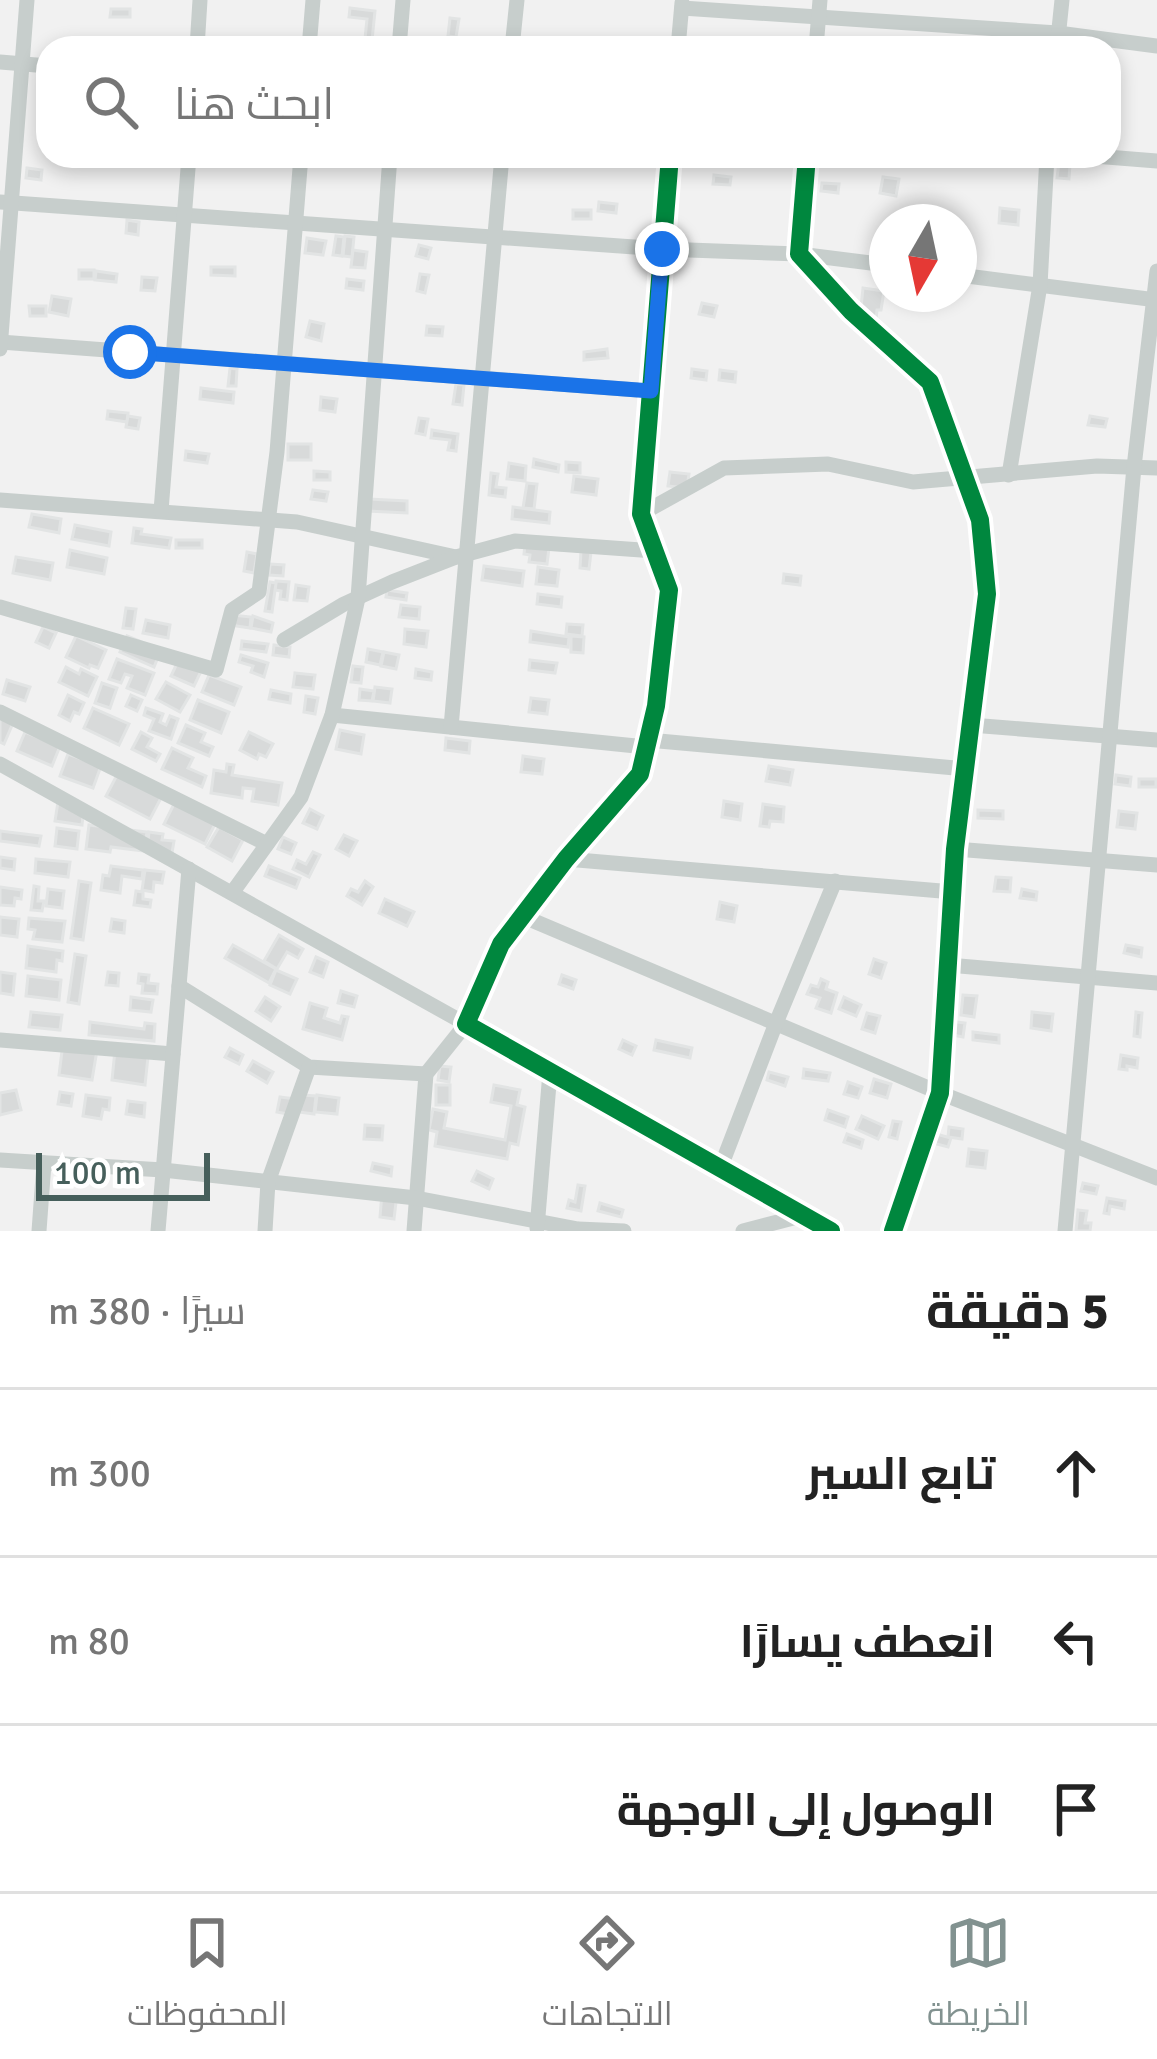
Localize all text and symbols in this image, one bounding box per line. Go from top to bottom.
search box [36,36,1121,168]
icon: search [78,69,144,135]
text: ابحث هنا [174,77,334,132]
north arrow [869,204,977,312]
route end [635,222,689,276]
route start [103,325,157,379]
scale bar [36,1147,210,1200]
text: 100 m [54,1153,141,1194]
text: 5 دقيقة [926,1280,1109,1343]
text: سيرًا · 380 m [48,1287,246,1335]
icon: ahead [1043,1440,1109,1506]
text: تابع السير [806,1447,995,1502]
text: 300 m [48,1449,151,1497]
icon: left [1043,1608,1109,1674]
text: انعطف يسارًا [740,1615,995,1670]
text: 80 m [48,1617,130,1665]
icon: arrive [1043,1776,1109,1842]
text: الوصول إلى الوجهة [617,1783,995,1838]
tab: المحفوظات [127,1910,288,2044]
tab: الاتجاهات [542,1910,673,2044]
tab: الخريطة [927,1910,1030,2044]

